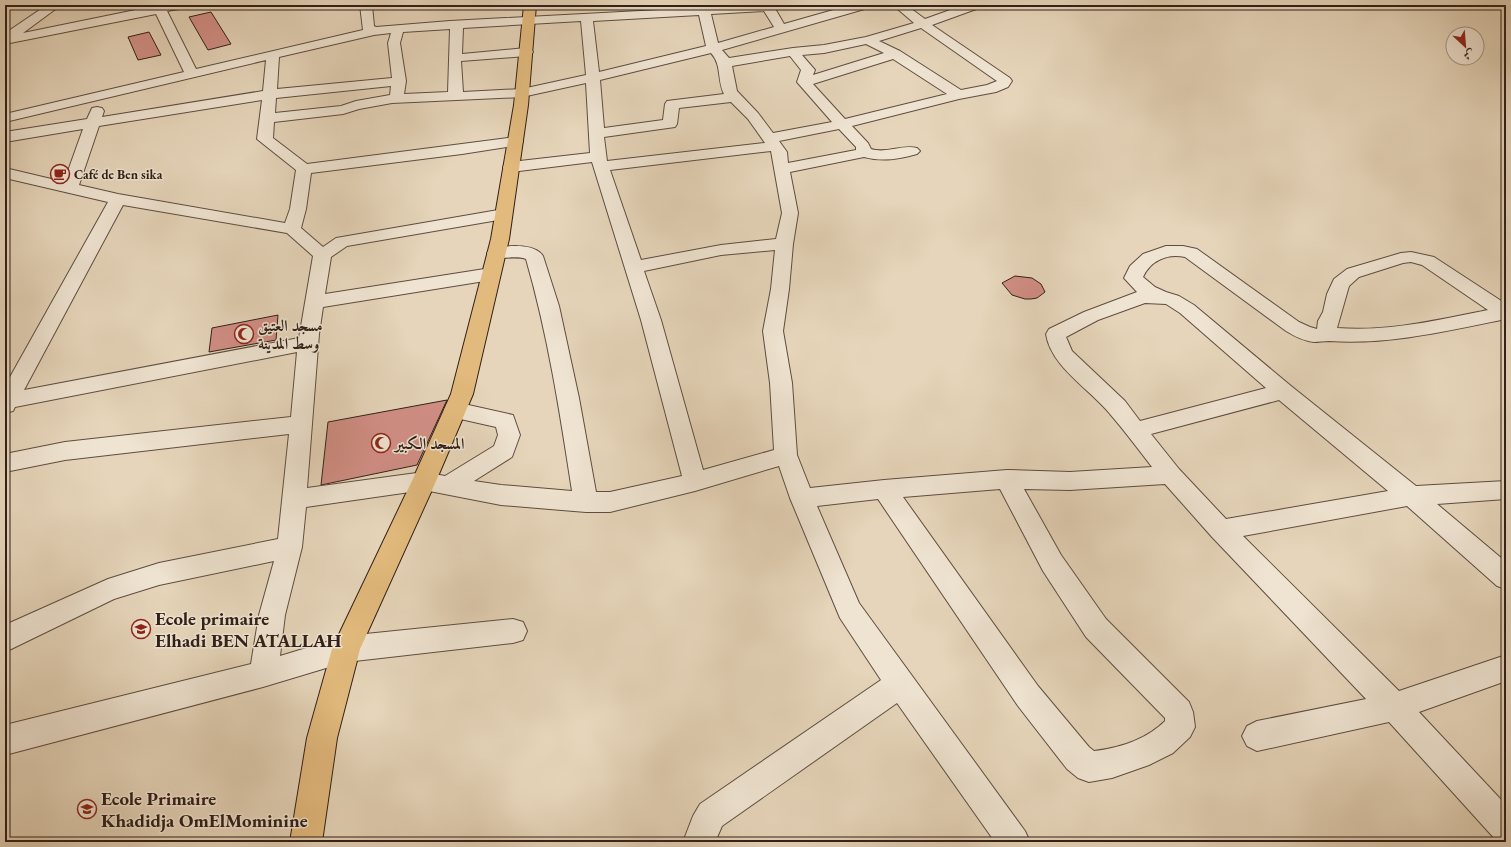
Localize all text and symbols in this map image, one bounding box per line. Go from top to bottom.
north arrow [1445,26,1485,66]
text: ش [1461,46,1477,64]
cafe icon: Café de Ben sika [49,163,71,185]
place label: Café de Ben sika [74,166,163,183]
place label: مسجد العتيق وسط المدينة [258,315,323,354]
mosque icon: مسجد العتيق وسط المدينة [233,323,255,345]
mosque icon: المسجد الكبير [370,432,392,454]
place label: المسجد الكبير [393,433,464,454]
place label: Ecole primaire Elhadi BEN ATALLAH [155,606,341,653]
school or university icon: Ecole primaire Elhadi BEN ATALLAH [130,618,152,640]
place label: Ecole Primaire Khadidja OmElMominine [101,786,308,833]
school or university icon: Ecole Primaire Khadidja OmElMominine [76,798,98,820]

